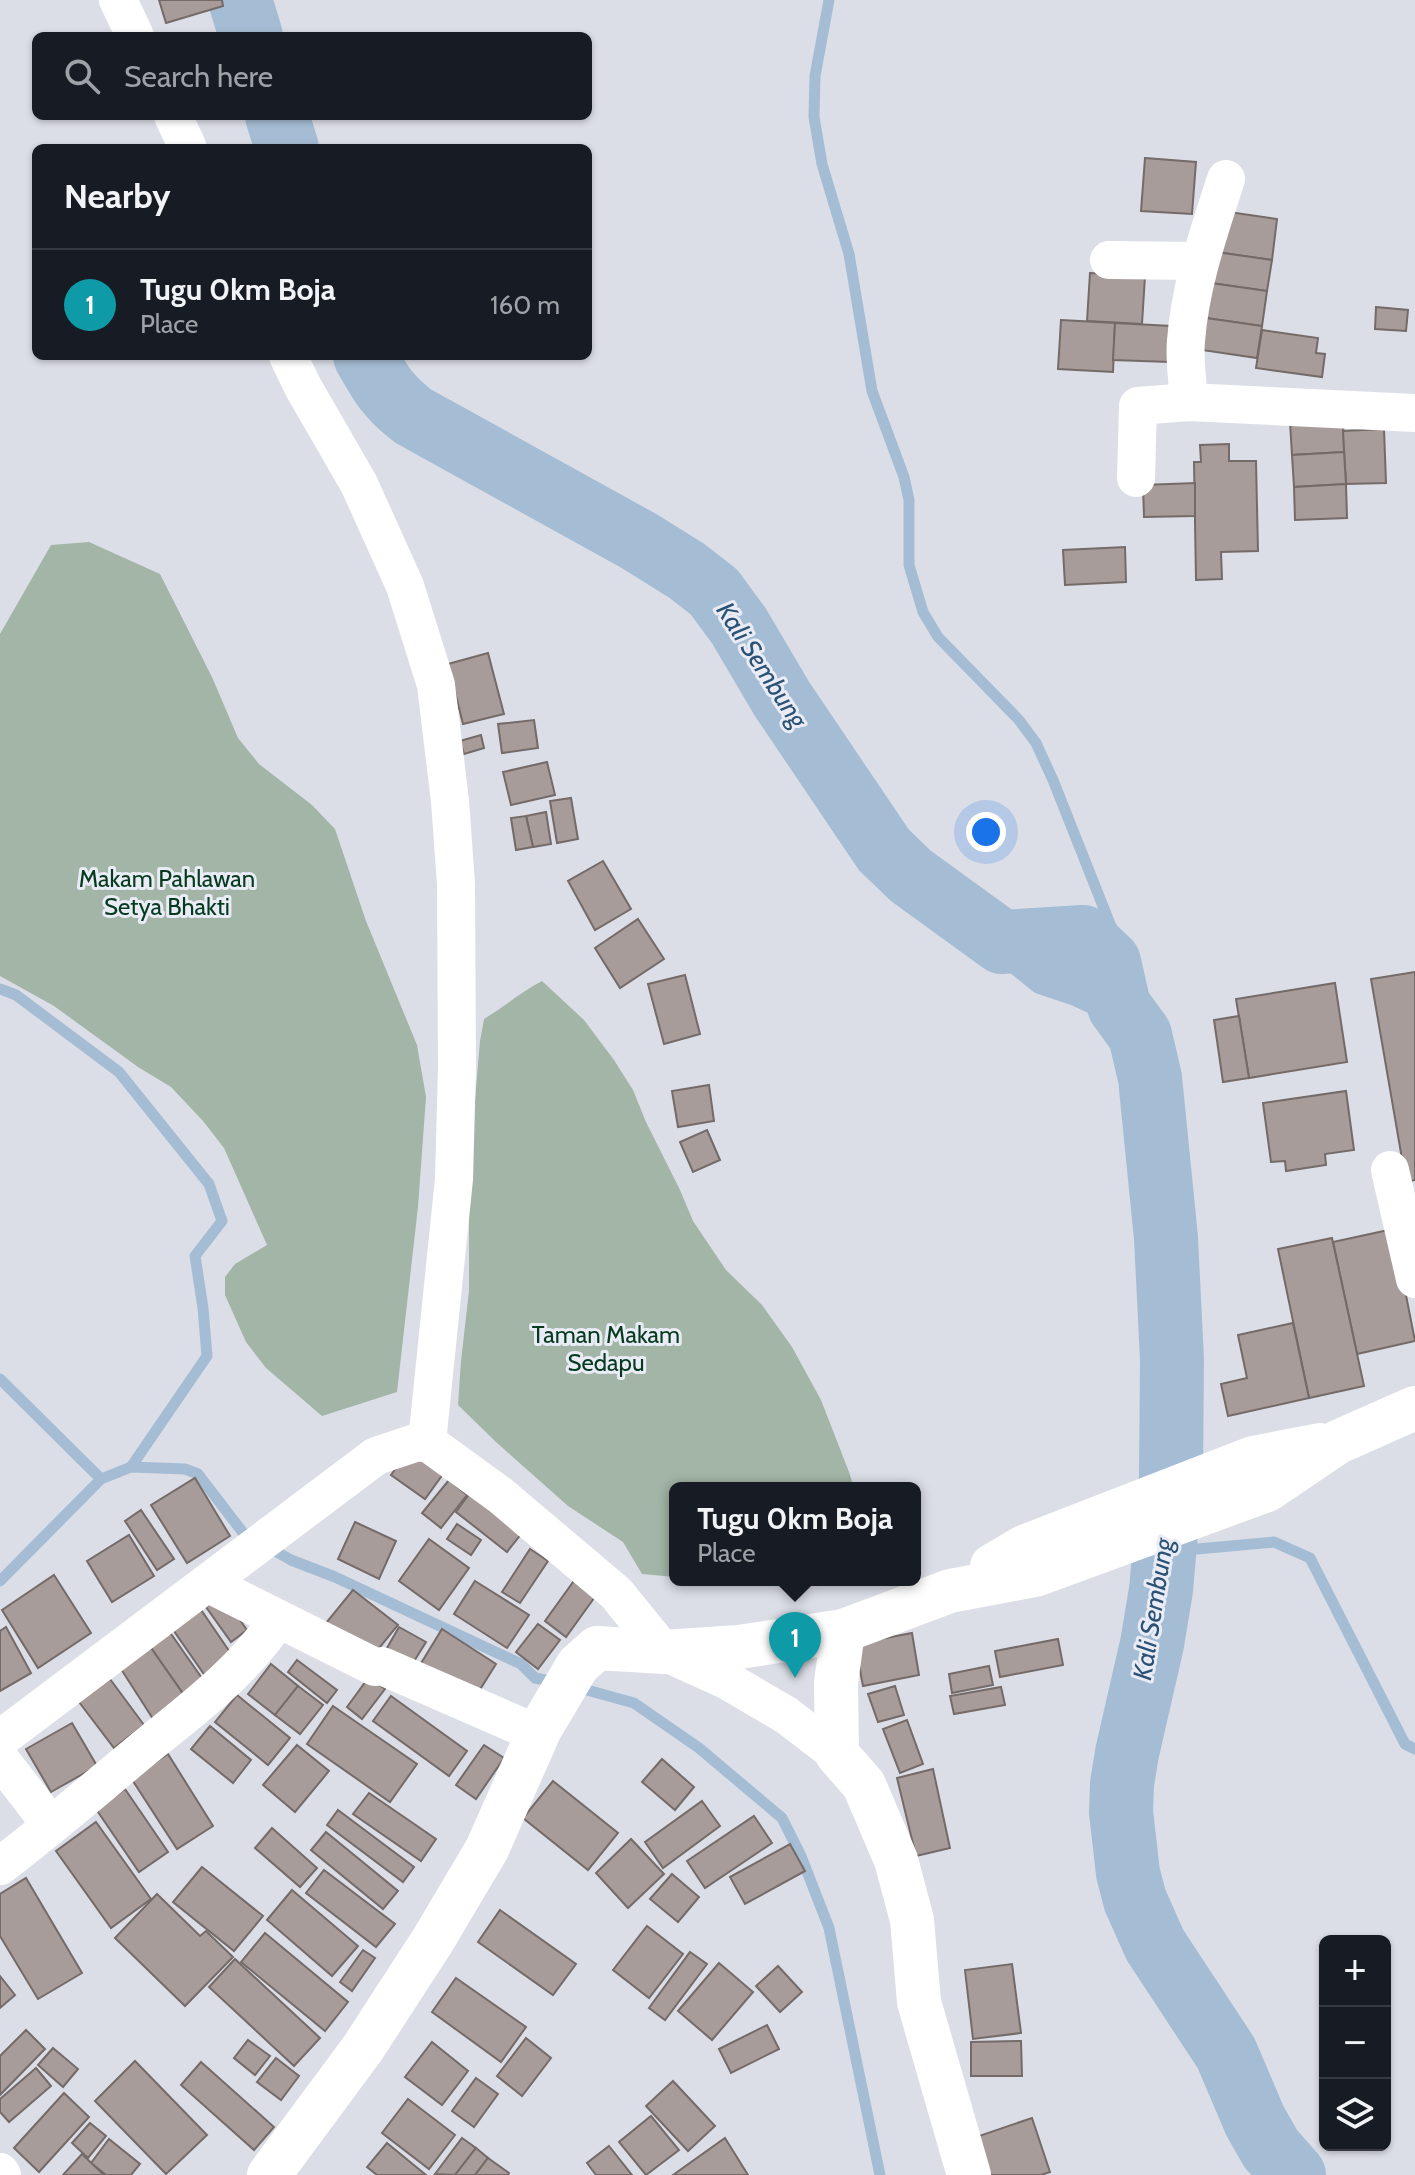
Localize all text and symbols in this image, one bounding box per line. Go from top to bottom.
search box [32,32,592,120]
icon: search [60,54,104,98]
text: Search here [124,58,273,95]
text: Nearby [64,175,171,217]
text: Tugu 0km Boja [140,271,336,308]
text: 1 [85,289,95,321]
text: 160 m [490,289,560,321]
text: Place [140,308,198,340]
water label: Kali Sembung [710,596,815,735]
your location [966,812,1006,852]
park label: Makam Pahlawan Setya Bhakti [79,864,255,921]
park label: Taman Makam Sedapu [532,1320,680,1377]
popup [669,1482,921,1586]
text: Tugu 0km Boja [697,1500,893,1537]
water label: Kali Sembung [1126,1535,1180,1682]
text: Place [697,1537,755,1569]
pin: 1 [769,1612,821,1678]
map controls [1319,1935,1391,2151]
button: + [1319,1935,1391,2007]
button: − [1319,2007,1391,2079]
button: layers [1319,2079,1391,2151]

